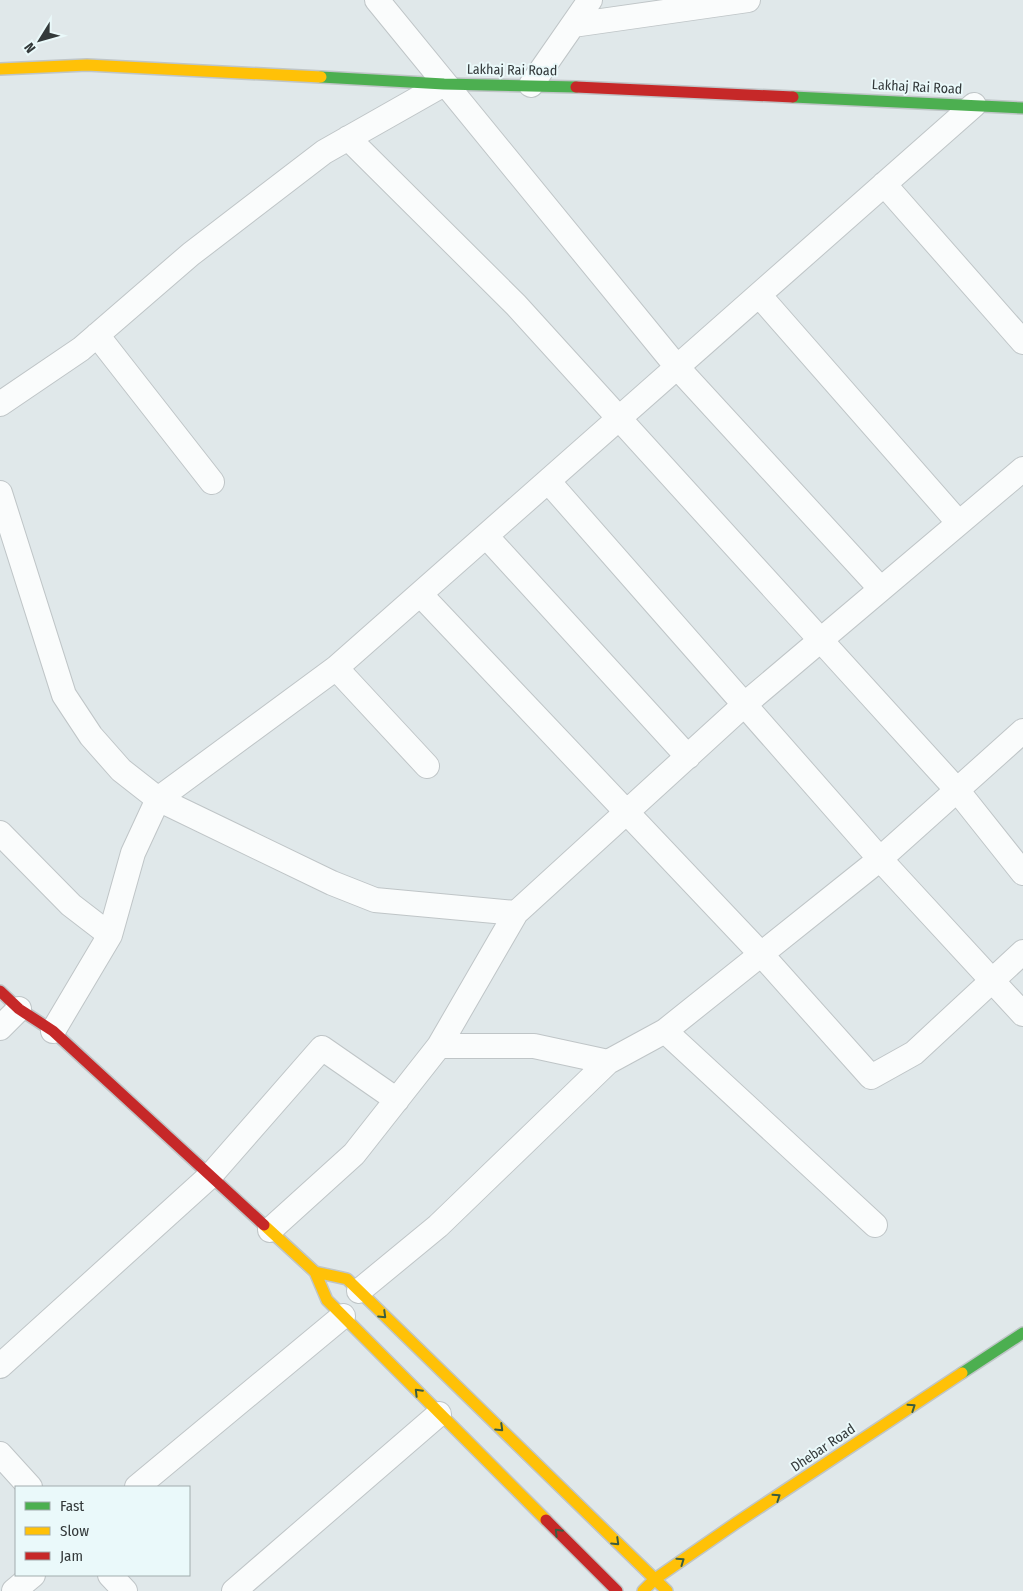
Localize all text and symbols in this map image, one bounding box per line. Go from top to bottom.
north arrow [15,15,65,65]
text: N [21,39,39,56]
street label: Lakhaj Rai Road [467,61,557,79]
street label: Lakhaj Rai Road [871,76,963,98]
one-way arrow [378,1309,387,1318]
one-way arrow [415,1389,424,1398]
one-way arrow [907,1403,916,1413]
street label: Dhebar Road [788,1420,858,1476]
one-way arrow [494,1422,503,1431]
legend [15,1486,190,1576]
one-way arrow [771,1493,780,1503]
text: Fast [60,1497,84,1515]
text: Slow [60,1522,89,1540]
one-way arrow [555,1529,564,1538]
one-way arrow [611,1536,620,1545]
text: Jam [60,1547,83,1565]
one-way arrow [676,1558,685,1567]

